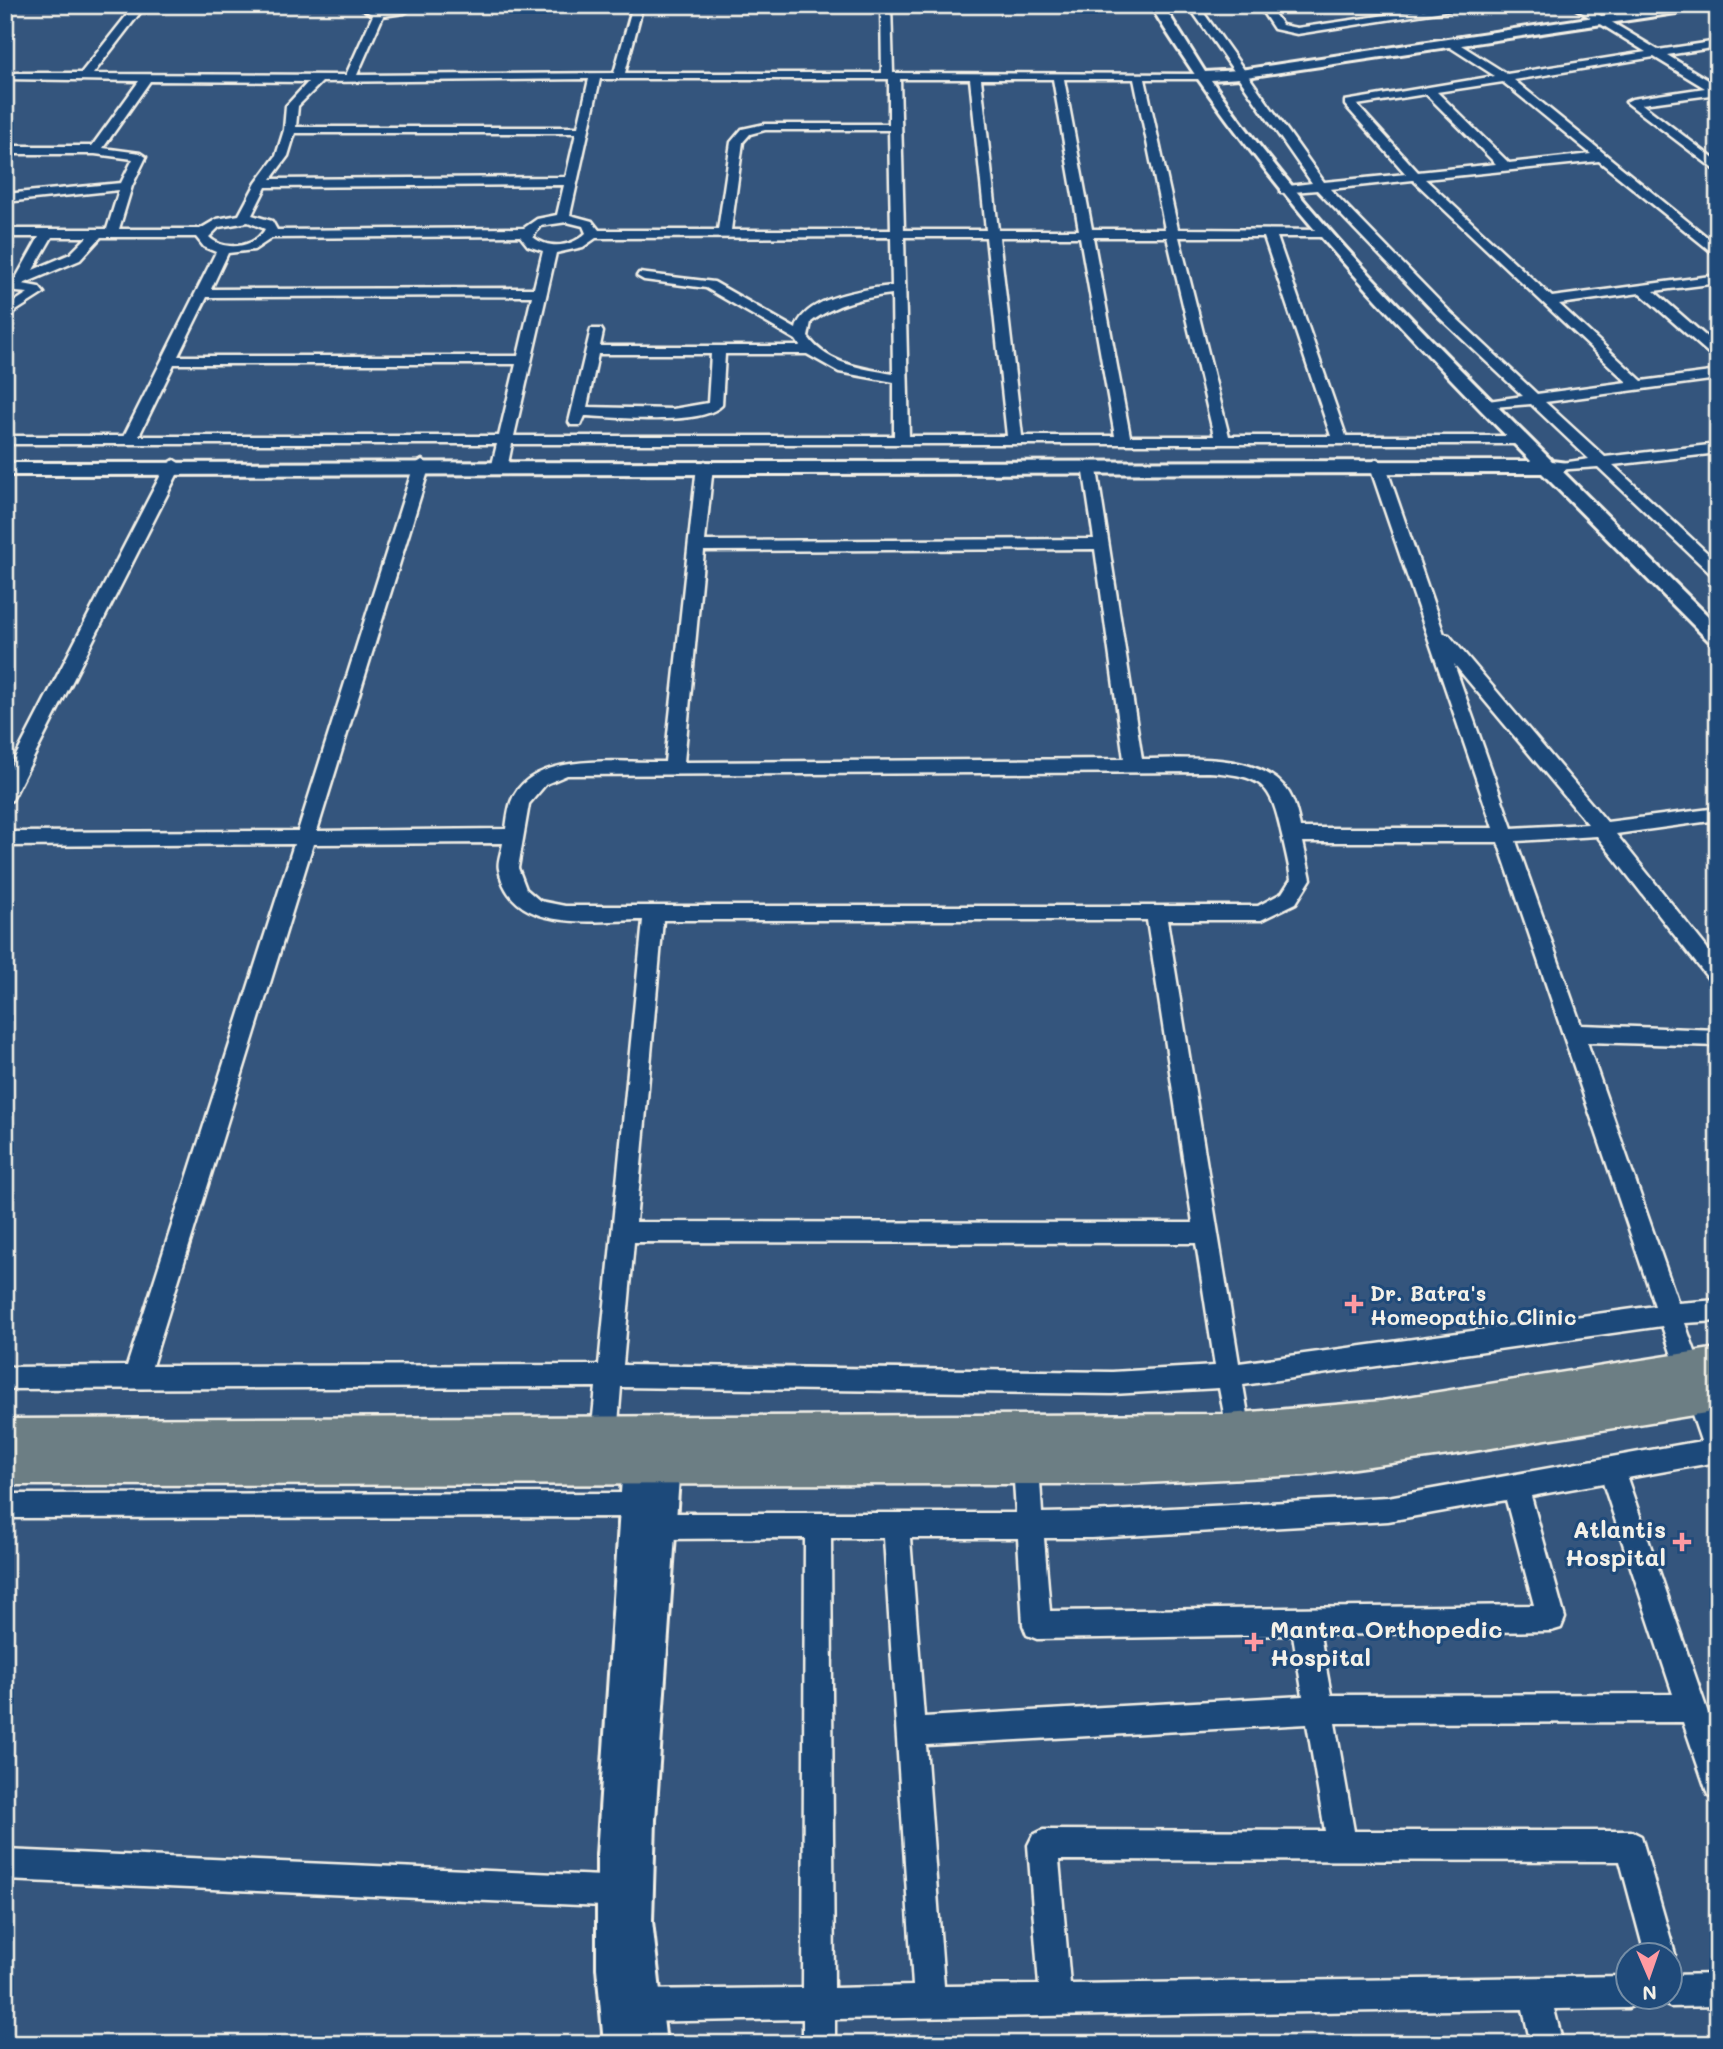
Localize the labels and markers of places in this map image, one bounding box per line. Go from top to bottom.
place label: Dr. Batra's Homeopathic Clinic [1370,1279,1577,1330]
marker: Dr. Batra's Homeopathic Clinic [1344,1294,1364,1314]
place label: Atlantis Hospital [1565,1513,1666,1572]
marker: Atlantis Hospital [1672,1532,1692,1552]
place label: Mantra Orthopedic Hospital [1270,1613,1503,1672]
marker: Mantra Orthopedic Hospital [1244,1632,1264,1652]

